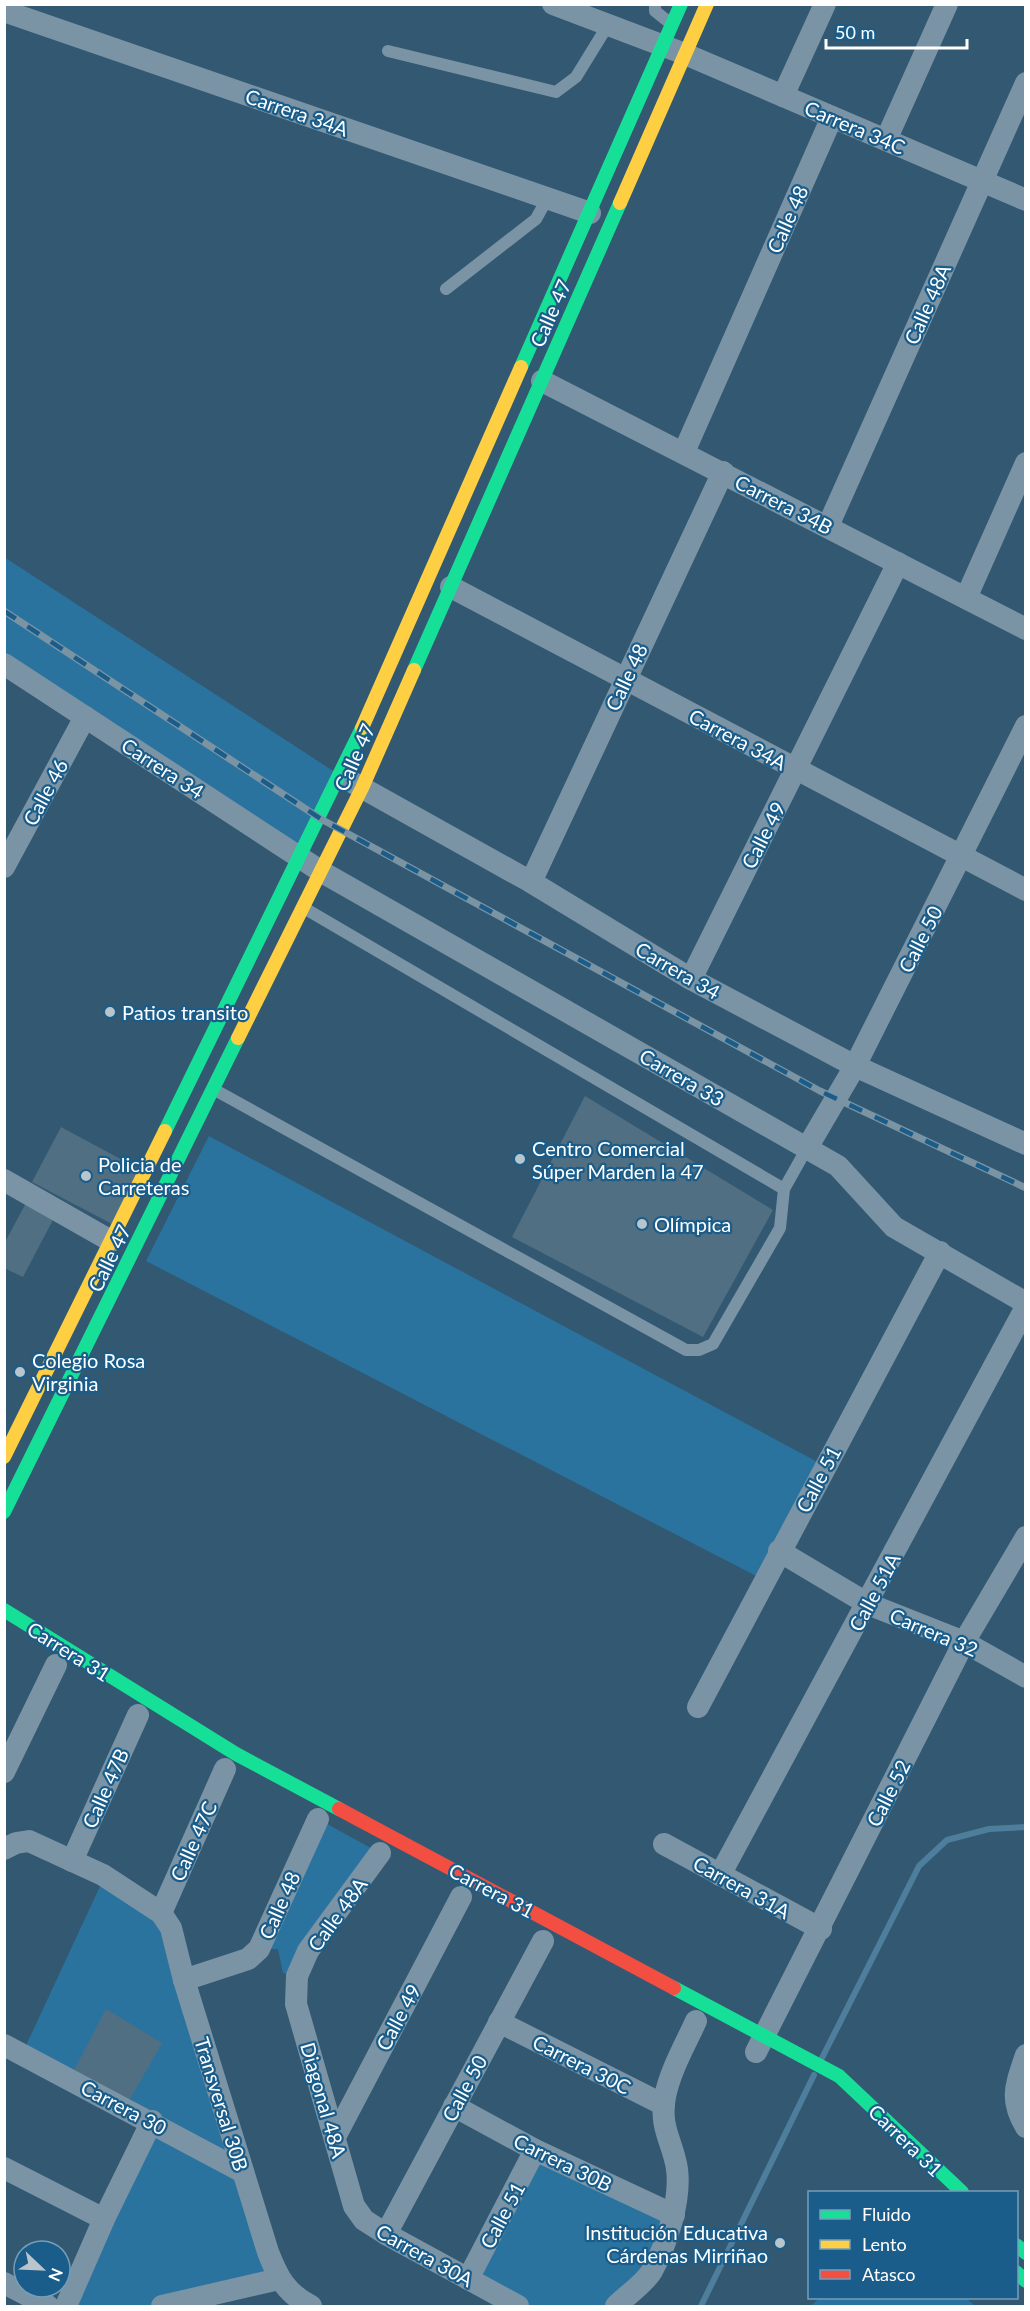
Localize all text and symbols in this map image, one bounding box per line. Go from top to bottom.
scale bar [826,12,967,50]
text: 50 m [835,21,875,43]
street label: Carrera 34A [243,83,352,141]
street label: Carrera 34C [801,95,909,159]
street label: Calle 48 [761,181,813,257]
street label: Calle 48A [899,260,955,348]
street label: Calle 47 [524,275,576,351]
street label: Carrera 34B [731,469,837,539]
street label: Calle 48 [600,639,652,715]
street label: Carrera 34A [685,703,791,775]
street label: Calle 47 [328,719,380,795]
street label: Carrera 34 [117,733,209,804]
street label: Calle 46 [18,755,72,829]
street label: Calle 49 [736,798,790,872]
street label: Calle 50 [893,902,947,976]
street label: Carrera 34 [632,936,725,1004]
place label: Patios transito [122,1000,248,1024]
marker: Patios transito [103,1005,117,1019]
street label: Carrera 33 [636,1043,728,1111]
place label: Centro Comercial Súper Marden la 47 [532,1136,704,1183]
place label: Policia de Carreteras [98,1152,189,1199]
marker: Centro Comercial Súper Marden la 47 [513,1152,527,1166]
marker: Policia de Carreteras [79,1169,93,1183]
place label: Olímpica [654,1212,731,1236]
marker: Olímpica [635,1217,649,1231]
street label: Calle 47 [83,1221,135,1295]
place label: Colegio Rosa Virginia [32,1348,145,1395]
marker: Colegio Rosa Virginia [13,1365,27,1379]
street label: Calle 51 [791,1442,845,1516]
street label: Calle 51A [843,1548,905,1635]
street label: Carrera 32 [886,1603,982,1661]
street label: Carrera 31 [23,1616,115,1686]
street label: Calle 47B [77,1744,133,1832]
street label: Calle 52 [861,1756,915,1830]
street label: Calle 47C [165,1797,221,1885]
street label: Carrera 31A [689,1851,795,1924]
street label: Carrera 31 [445,1857,539,1923]
street label: Calle 48 [253,1867,305,1943]
street label: Calle 48A [302,1872,372,1956]
street label: Calle 49 [371,1980,425,2054]
street label: Carrera 30C [529,2029,635,2099]
street label: Transversal 30B [190,2034,254,2174]
street label: Diagonal 48A [296,2039,352,2161]
street label: Calle 50 [437,2051,491,2125]
street label: Carrera 30 [77,2074,171,2140]
street label: Carrera 31 [864,2099,948,2181]
street label: Carrera 30B [510,2128,616,2196]
street label: Calle 51 [475,2178,529,2252]
legend [808,2191,1018,2299]
text: Fluido [862,2203,911,2225]
street label: Carrera 30A [372,2219,478,2292]
place label: Institución Educativa Cárdenas Mirriñao [585,2220,768,2267]
text: Lento [862,2233,907,2255]
marker: Institución Educativa Cárdenas Mirriñao [773,2236,787,2250]
north arrow [12,2239,72,2299]
text: Atasco [862,2263,915,2285]
text: N [45,2266,67,2284]

